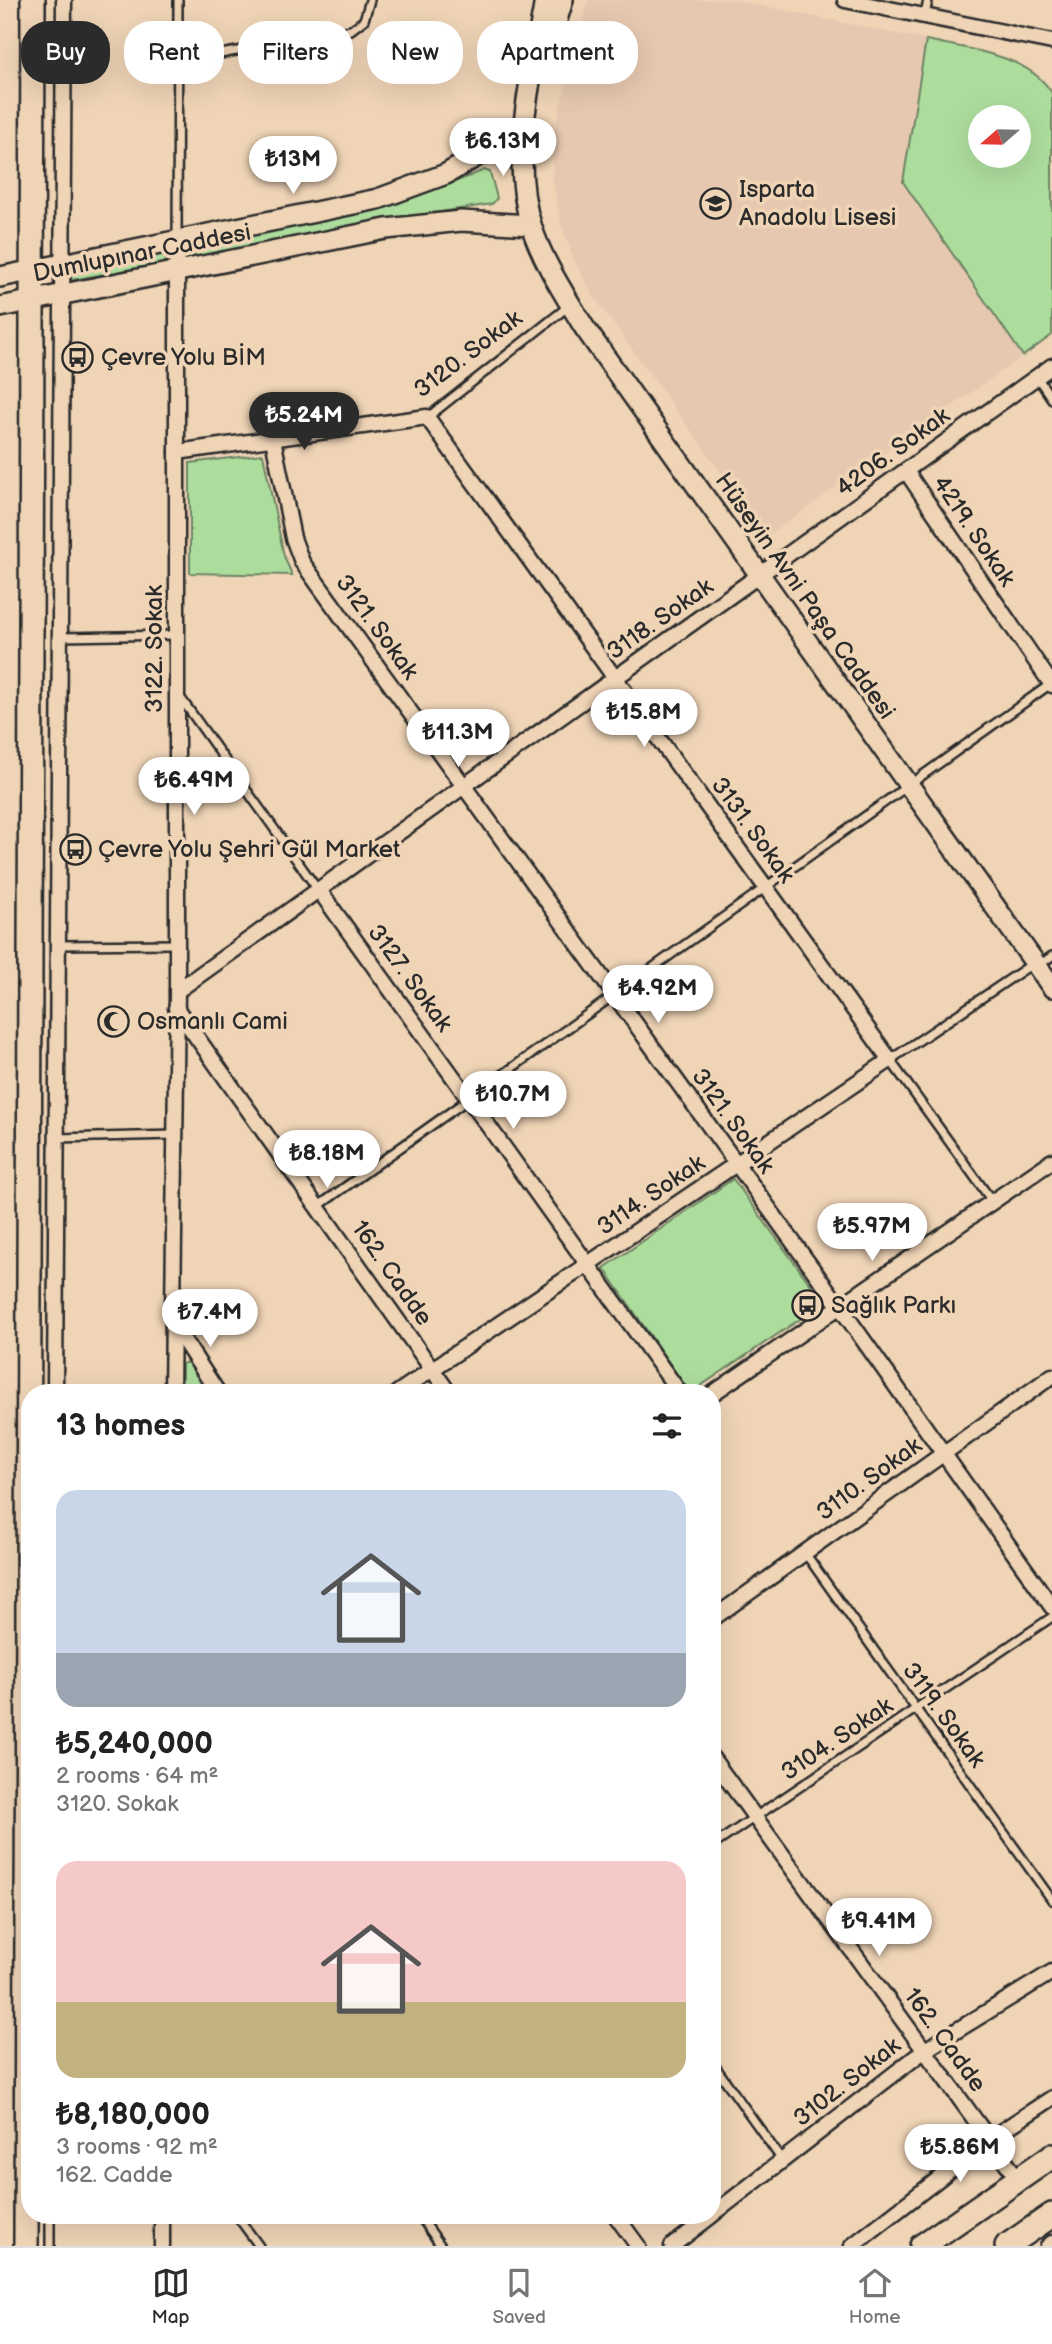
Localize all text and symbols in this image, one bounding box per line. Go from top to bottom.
chip: Buy [21,21,110,84]
chip: Rent [124,21,224,84]
chip: Filters [238,21,353,84]
chip: New [367,21,463,84]
chip: Apartment [477,21,638,84]
north arrow [968,105,1031,168]
map controls [968,105,1031,168]
pin: ₺6.13M [446,118,560,178]
text: ₺6.13M [465,127,541,155]
pin: ₺13M [252,136,334,196]
text: ₺13M [265,145,321,173]
place label: Isparta Anadolu Lisesi [739,175,896,232]
school or university icon: Isparta Anadolu Lisesi [699,186,733,220]
street label: Dumlupınar Caddesi [31,218,253,288]
street label: 3120. Sokak [408,304,528,404]
bus stop icon: Çevre Yolu BİM [61,340,95,374]
place label: Çevre Yolu BİM [101,343,266,372]
pin: ₺5.24M [247,392,361,452]
text: ₺5.24M [265,401,343,429]
street label: 4206. Sokak [831,401,956,503]
street label: Hüseyin Avni Paşa Caddesi [709,467,901,725]
street label: 4219. Sokak [926,470,1022,592]
street label: 3121. Sokak [329,569,425,685]
street label: 3118. Sokak [601,572,719,666]
street label: 3122. Sokak [140,585,169,713]
pin: ₺15.8M [587,690,701,749]
text: ₺15.8M [607,698,681,726]
pin: ₺11.3M [401,710,515,769]
text: ₺11.3M [423,718,493,746]
pin: ₺6.49M [137,758,251,817]
text: ₺6.49M [154,766,234,794]
street label: 3131. Sokak [705,771,801,889]
bus stop icon: Çevre Yolu Şehri Gül Market [58,832,92,866]
place label: Çevre Yolu Şehri Gül Market [98,835,401,864]
street label: 3127. Sokak [361,919,459,1037]
pin: ₺4.92M [601,965,715,1025]
text: ₺4.92M [619,974,697,1002]
mosque icon: Osmanlı Cami [97,1004,131,1038]
place label: Osmanlı Cami [137,1007,288,1036]
street label: 3121. Sokak [685,1063,781,1179]
pin: ₺10.7M [456,1072,570,1131]
text: ₺10.7M [476,1080,550,1108]
pin: ₺8.18M [270,1130,384,1190]
text: ₺8.18M [289,1139,365,1167]
street label: 3114. Sokak [592,1148,710,1242]
pin: ₺5.97M [815,1204,929,1263]
text: ₺5.97M [833,1212,911,1240]
street label: 162. Cadde [345,1215,439,1331]
bus stop icon: Sağlık Parkı [791,1288,825,1322]
pin: ₺7.4M [161,1290,259,1349]
place label: Sağlık Parkı [831,1291,956,1320]
text: ₺7.4M [178,1298,242,1326]
icon: filters [648,1407,686,1445]
text: 13 homes [56,1408,185,1444]
street label: 3110. Sokak [811,1431,927,1527]
icon: home [308,1535,434,1661]
street label: 3119. Sokak [896,1657,992,1773]
street label: 3104. Sokak [776,1691,899,1787]
text: ₺5,240,000 [56,1726,213,1762]
text: 2 rooms · 64 m² [56,1762,218,1790]
text: 3120. Sokak [56,1790,179,1818]
pin: ₺9.41M [822,1898,936,1958]
icon: home [308,1906,434,2032]
text: ₺9.41M [842,1907,916,1935]
street label: 162. Cadde [898,1982,992,2098]
street label: 3102. Sokak [788,2031,906,2133]
text: ₺8,180,000 [56,2097,210,2133]
pin: ₺5.86M [903,2124,1017,2184]
text: 3 rooms · 92 m² [56,2133,218,2161]
text: ₺5.86M [920,2133,1000,2161]
text: 162. Cadde [56,2161,173,2189]
tab: Map [151,2264,190,2329]
tab: Saved [493,2264,546,2329]
tab: Home [849,2264,901,2329]

